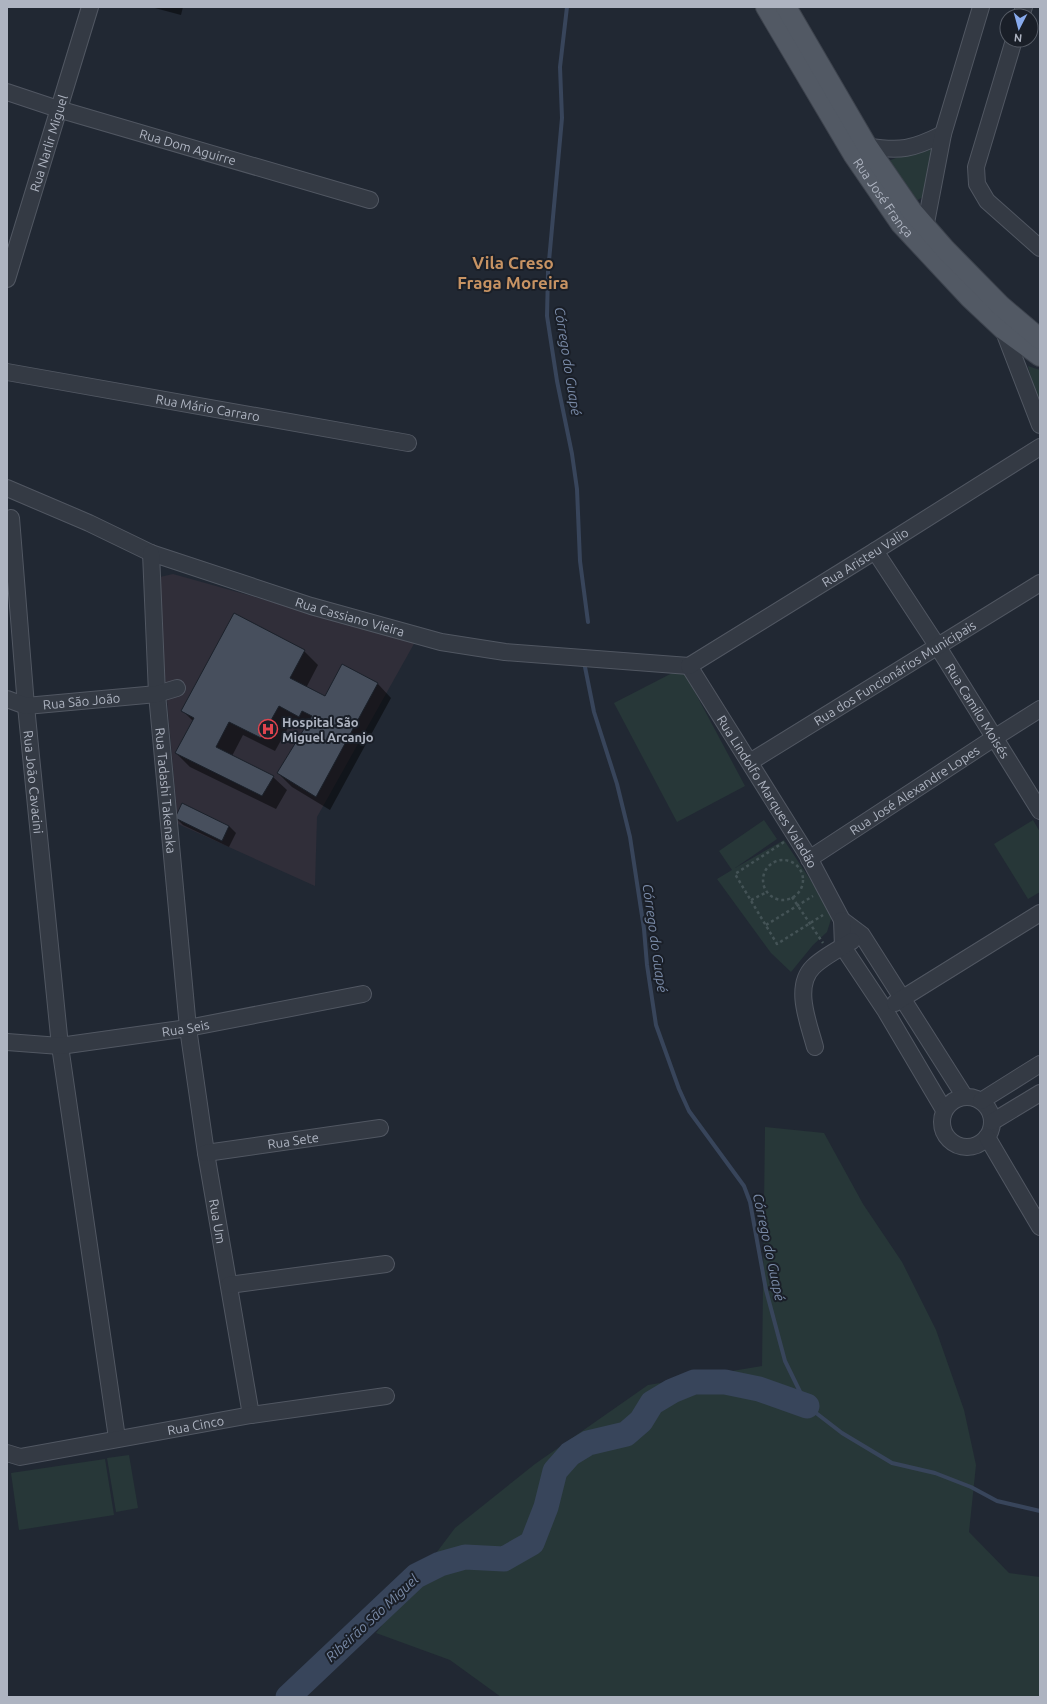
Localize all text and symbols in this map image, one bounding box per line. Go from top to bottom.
north arrow [999,8,1039,48]
text: N [1013,32,1023,44]
street label: Rua Narlir Miguel [27,92,70,193]
street label: Rua Dom Aguirre [138,126,238,168]
street label: Rua José França [851,155,916,240]
district label: Vila Creso Fraga Moreira [457,253,569,292]
water label: Córrego do Guapé [552,306,584,416]
street label: Rua Mário Carraro [155,391,261,424]
street label: Rua Aristeu Valio [819,525,911,589]
street label: Rua Cassiano Vieira [294,594,406,639]
street label: Rua dos Funcionários Municipais [811,617,978,728]
street label: Rua Camilo Moisés [943,661,1013,761]
street label: Rua São João [42,690,121,711]
street label: Rua Lindolfo Marques Valadão [715,713,820,870]
place label: Hospital São Miguel Arcanjo [282,715,374,744]
hospital icon: Hospital São Miguel Arcanjo [257,718,279,740]
street label: Rua Tadashi Takenaka [153,727,179,854]
street label: Rua João Cavacini [21,730,46,834]
street label: Rua José Alexandre Lopes [847,742,982,838]
water label: Córrego do Guapé [639,883,671,993]
street label: Rua Seis [161,1017,211,1039]
street label: Rua Sete [267,1130,320,1151]
water label: Córrego do Guapé [750,1192,788,1302]
street label: Rua Um [207,1198,228,1245]
street label: Rua Cinco [166,1413,225,1437]
water label: Ribeirão São Miguel [322,1571,422,1665]

